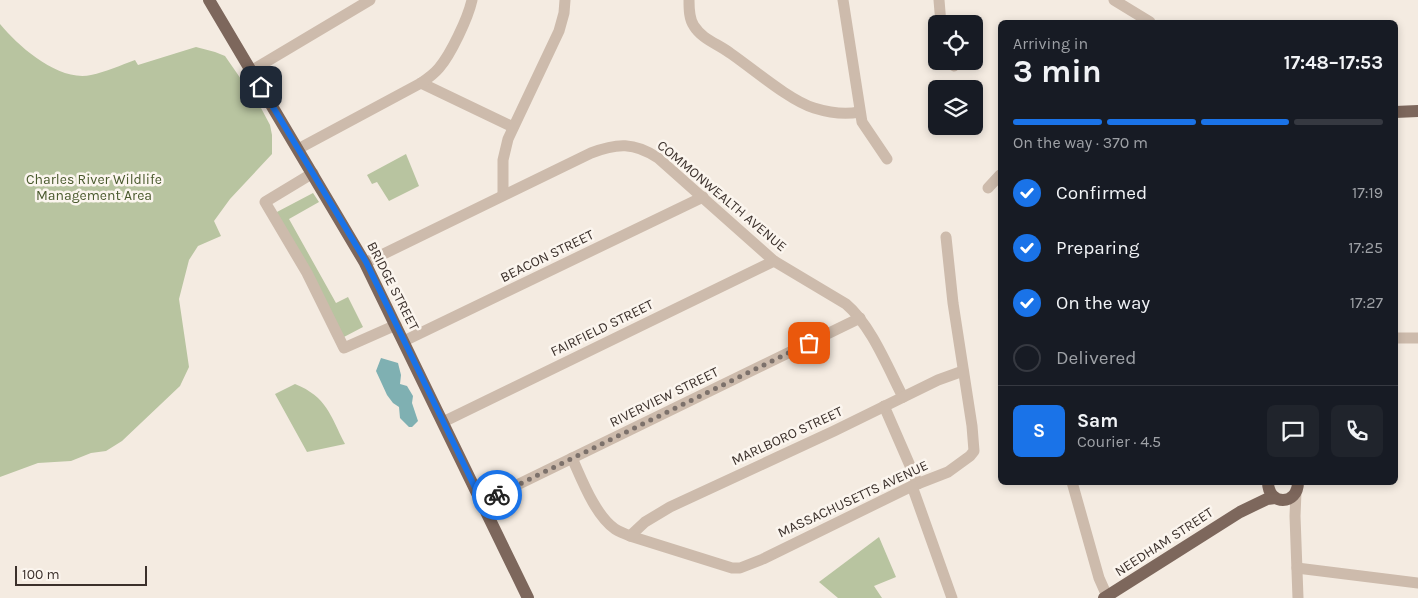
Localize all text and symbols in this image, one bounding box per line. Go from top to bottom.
map controls [928,15,983,135]
button: locate [928,15,983,70]
text: Arriving in [1013,34,1088,53]
text: 17:48–17:53 [1284,52,1383,74]
text: 3 min [1013,53,1102,90]
pin [240,66,282,108]
icon: home [247,73,275,101]
button: layers [928,80,983,135]
text: On the way · 370 m [1013,133,1148,152]
street label: COMMONWEALTH AVENUE [654,137,790,255]
park label: Charles River Wildlife Management Area [26,171,162,204]
icon: check [1013,179,1041,207]
text: Confirmed [1056,182,1147,204]
text: 17:19 [1352,183,1383,202]
street label: BEACON STREET [497,226,597,286]
icon: check [1013,234,1041,262]
text: Preparing [1056,237,1139,259]
text: 17:25 [1348,238,1383,257]
street label: BRIDGE STREET [363,239,423,333]
icon: check [1013,289,1041,317]
text: On the way [1056,292,1150,314]
text: 17:27 [1350,293,1383,312]
street label: FAIRFIELD STREET [548,296,656,360]
pin [788,322,830,364]
icon: bag [795,329,823,357]
text: Delivered [1056,347,1136,369]
street label: RIVERVIEW STREET [607,363,721,431]
street label: MARLBORO STREET [729,403,845,469]
button: chat [1267,405,1319,457]
button: phone [1331,405,1383,457]
text: Sam [1077,410,1118,432]
text: S [1033,420,1045,442]
text: Courier · 4.5 [1077,432,1161,451]
street label: MASSACHUSETTS AVENUE [775,457,931,541]
courier [472,470,522,520]
icon: bike [483,481,511,509]
street label: NEEDHAM STREET [1112,504,1216,580]
scale bar [15,563,148,586]
text: 100 m [22,566,60,583]

